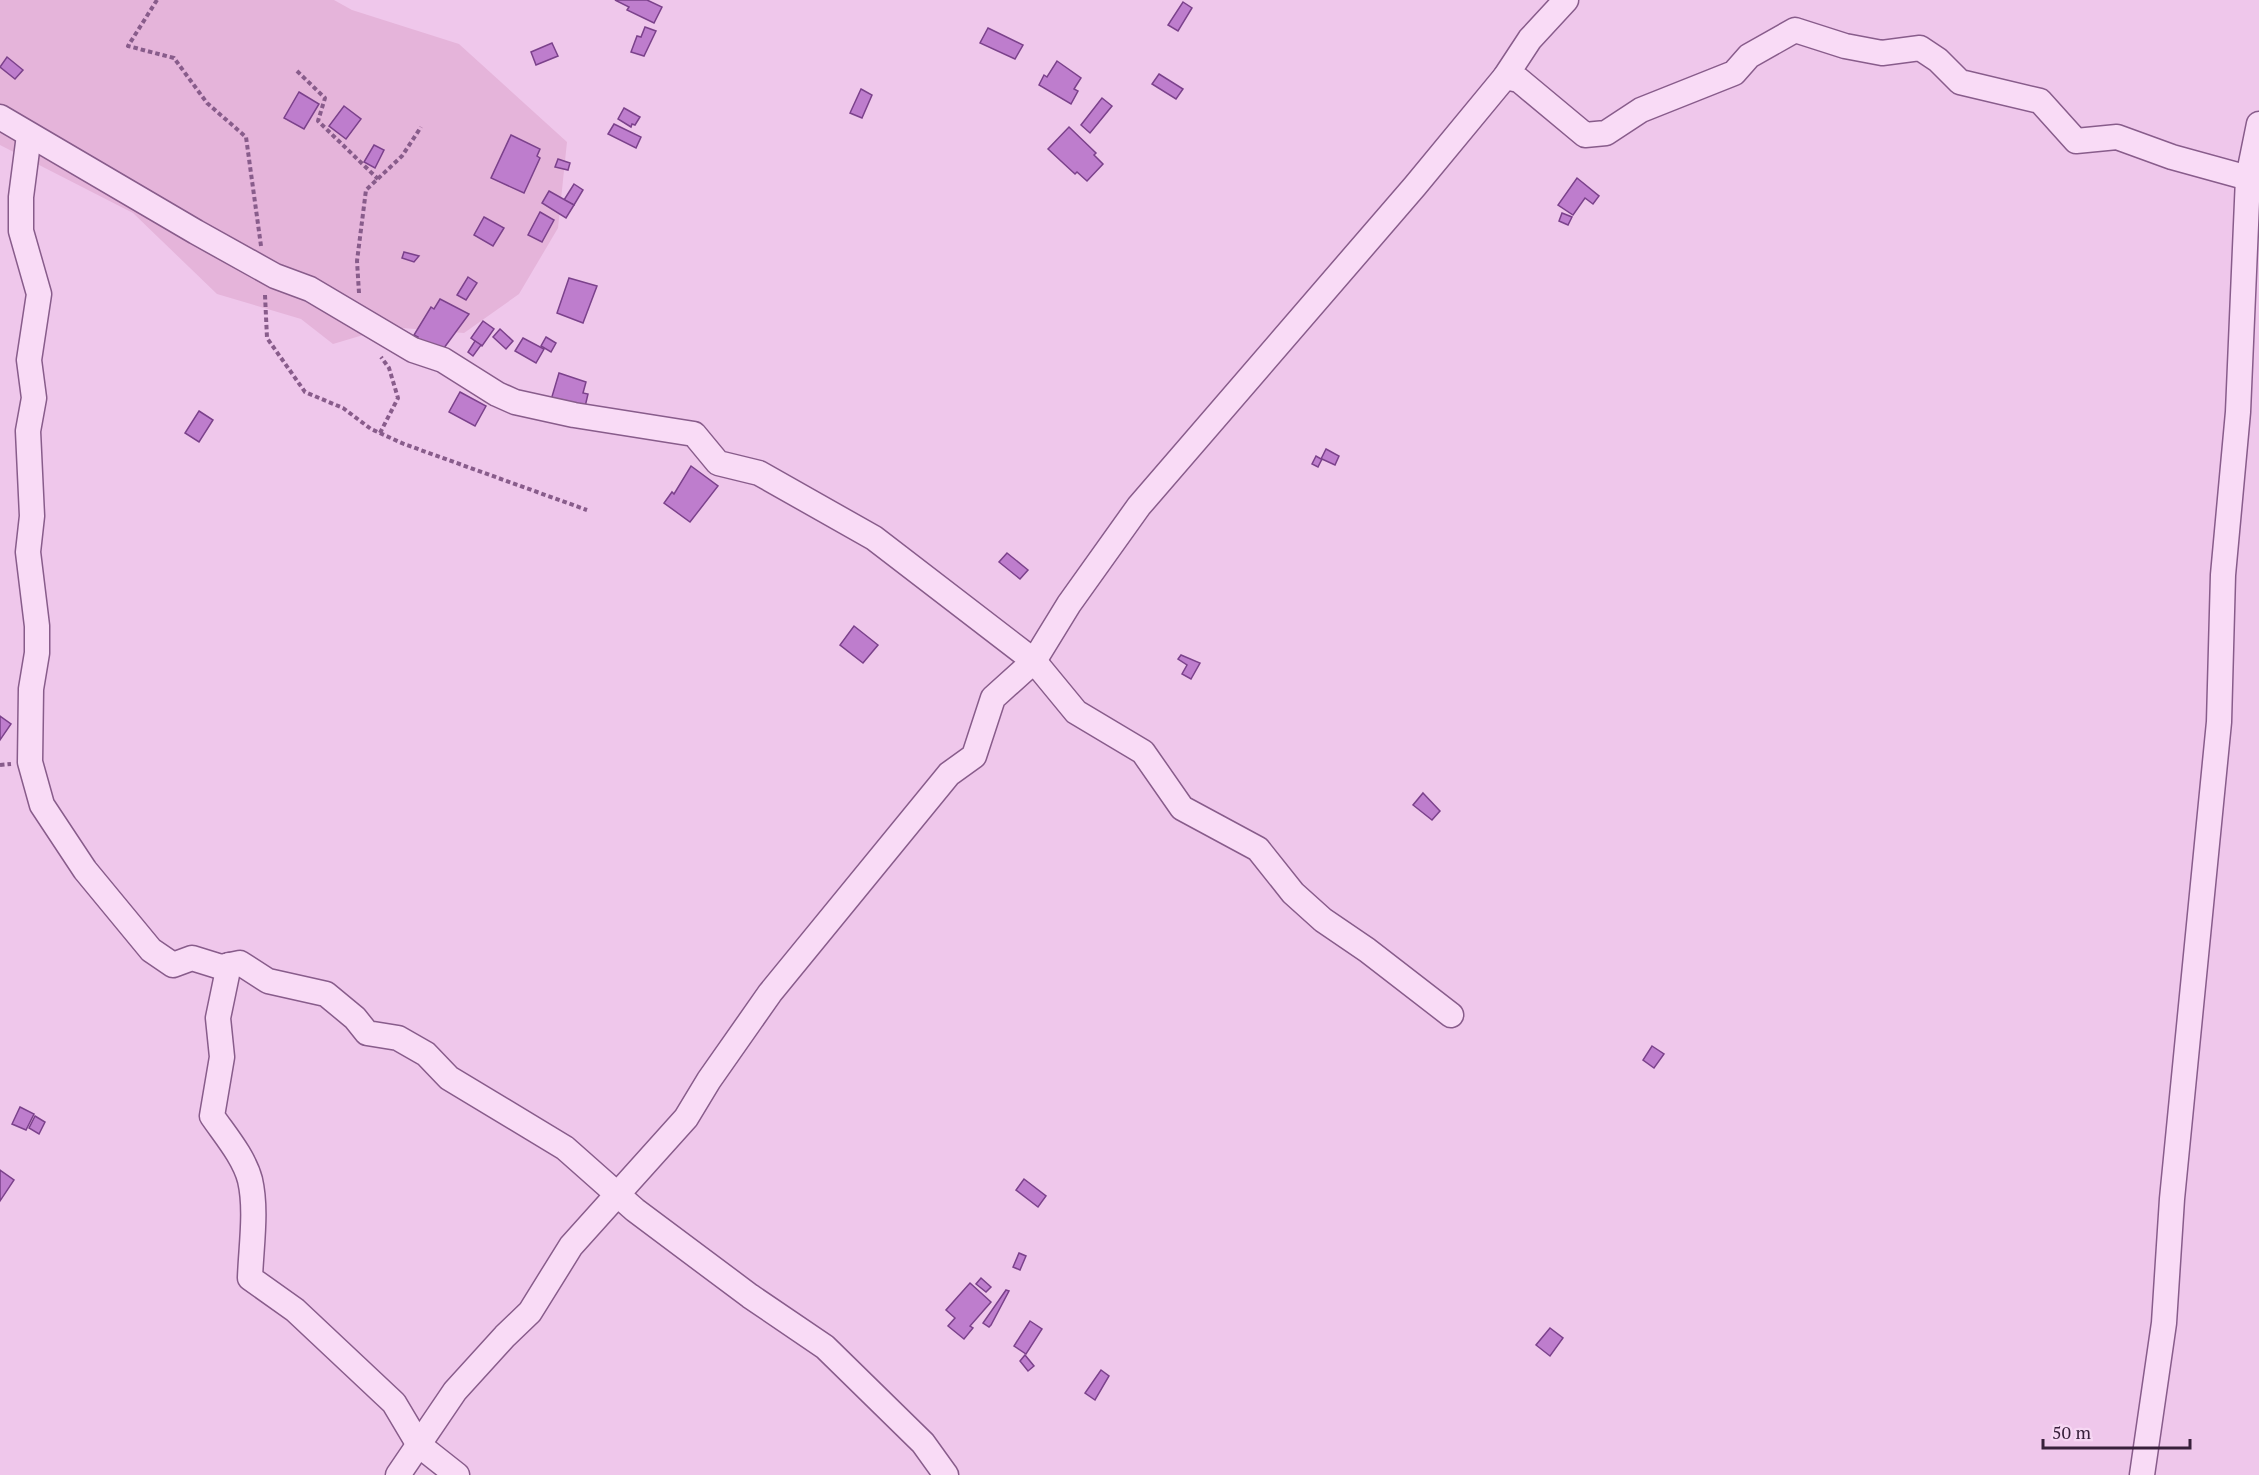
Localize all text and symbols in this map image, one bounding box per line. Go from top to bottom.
scale bar [2043,1412,2190,1450]
text: 50 m [2052,1420,2092,1444]

